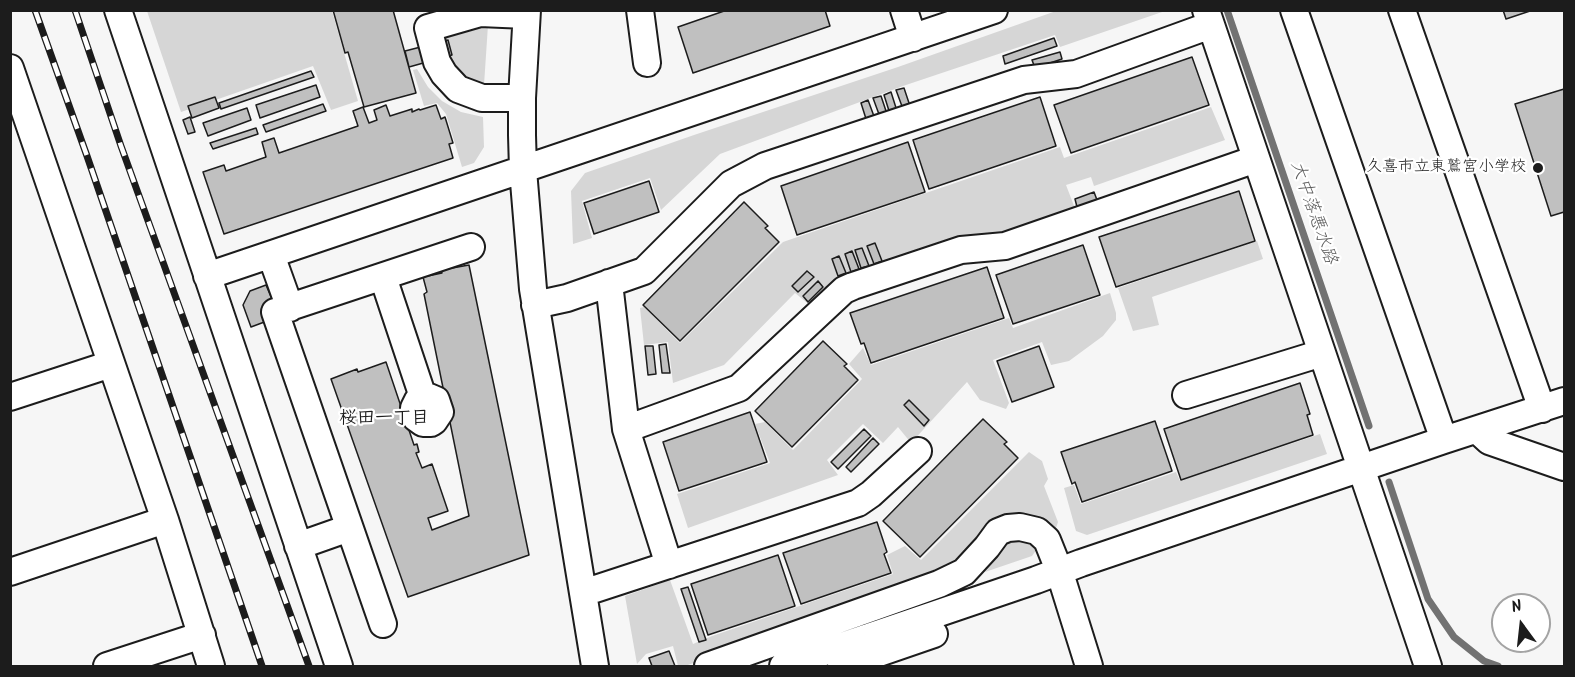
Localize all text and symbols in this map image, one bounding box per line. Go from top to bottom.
water label: 大中落悪水路 [1284,158,1340,268]
place label: 久喜市立東鷲宮小学校 [1366,158,1526,178]
marker: 久喜市立東鷲宮小学校 [1531,161,1545,175]
district label: 桜田一丁目 [339,409,429,431]
north arrow [1491,593,1551,653]
text: N [1509,594,1525,620]

